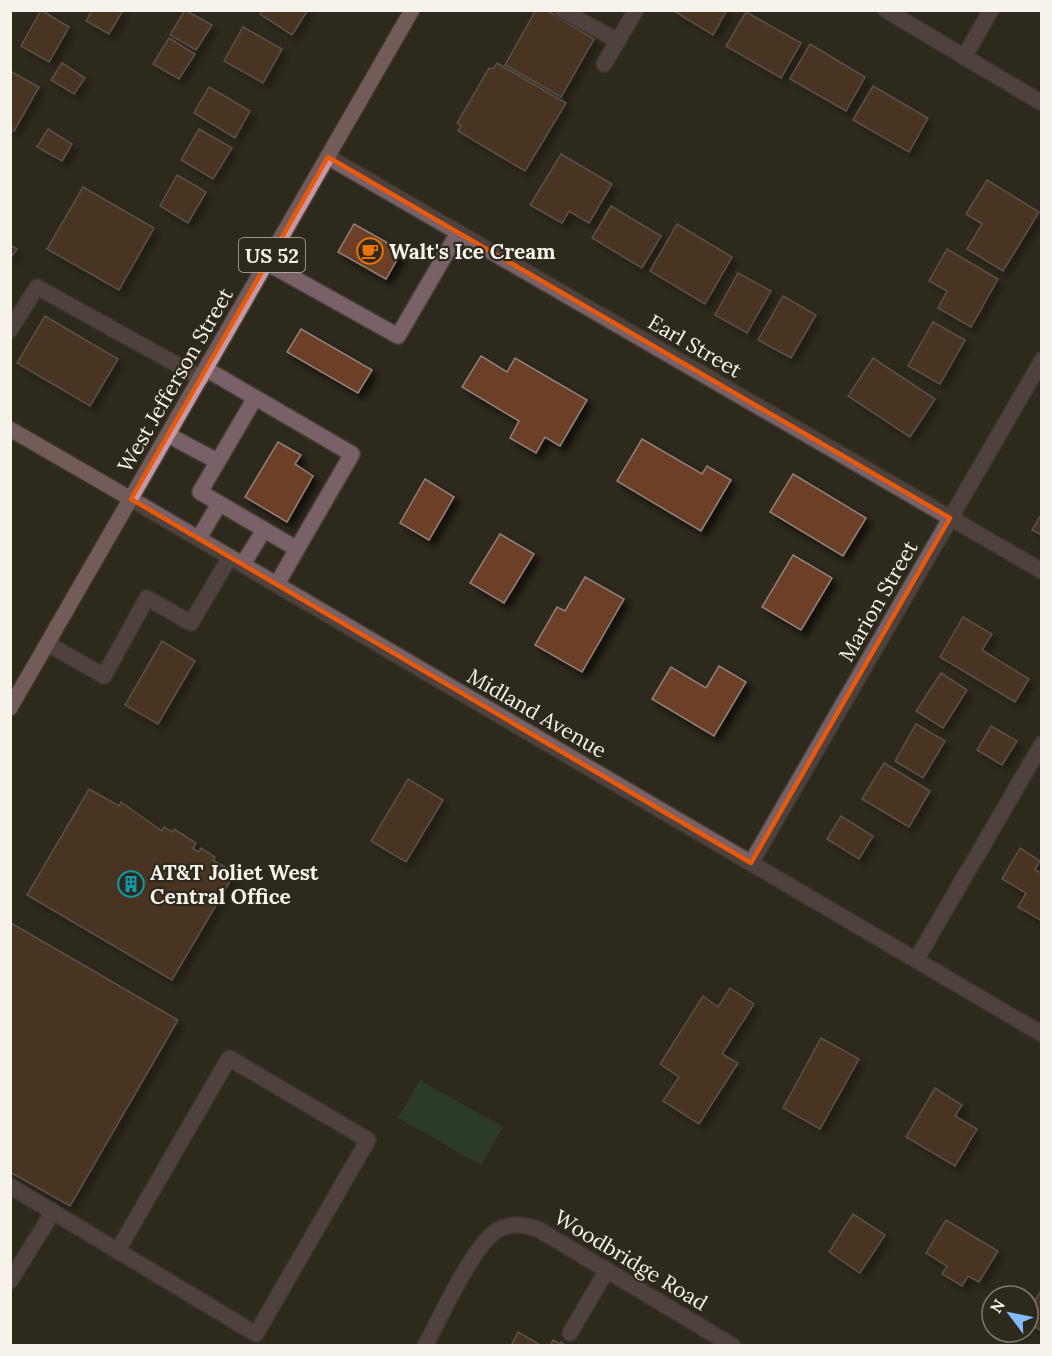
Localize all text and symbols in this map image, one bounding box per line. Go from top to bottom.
cafe icon: Walt's Ice Cream [355,236,385,266]
road number: US 52 [239,238,305,272]
place label: Walt's Ice Cream [389,238,556,265]
street label: West Jefferson Street [111,282,239,477]
street label: Earl Street [643,308,747,384]
street label: Marion Street [833,535,924,666]
street label: Midland Avenue [463,662,611,764]
place label: AT&T Joliet West Central Office [150,859,319,910]
building icon: AT&T Joliet West Central Office [116,869,146,899]
street label: Woodbridge Road [549,1204,713,1316]
north arrow [980,1284,1040,1344]
text: N [986,1296,1009,1317]

